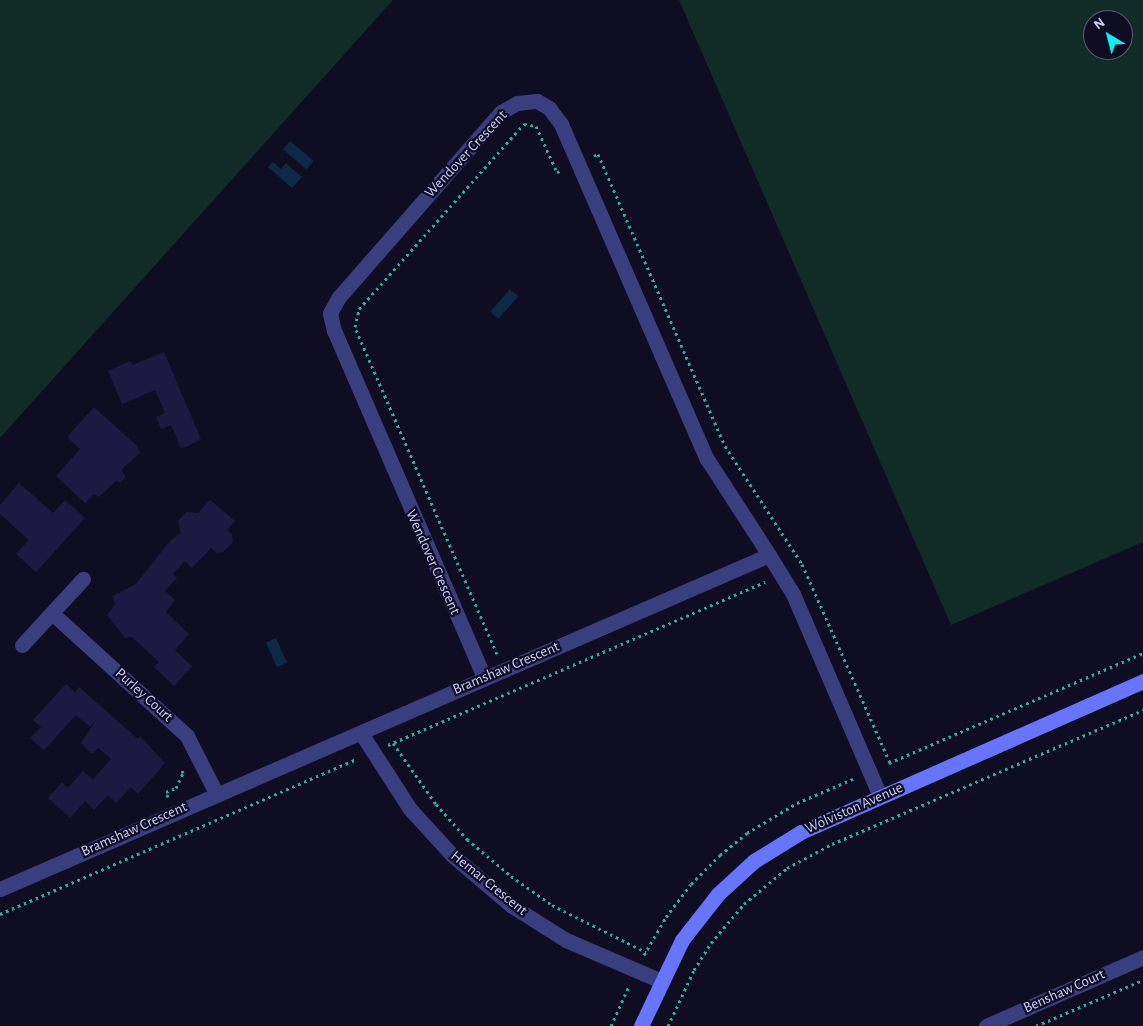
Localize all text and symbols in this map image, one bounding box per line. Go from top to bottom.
north arrow [1083,10,1133,60]
text: N [1091,15,1108,32]
street label: Wendover Crescent [421,107,511,201]
street label: Wendover Crescent [402,507,464,617]
street label: Bramshaw Crescent [450,637,562,699]
street label: Purley Court [111,664,177,726]
street label: Wolviston Avenue [802,778,906,838]
street label: Bramshaw Crescent [78,798,190,860]
street label: Hemar Crescent [447,847,531,919]
street label: Benshaw Court [1020,965,1108,1017]

